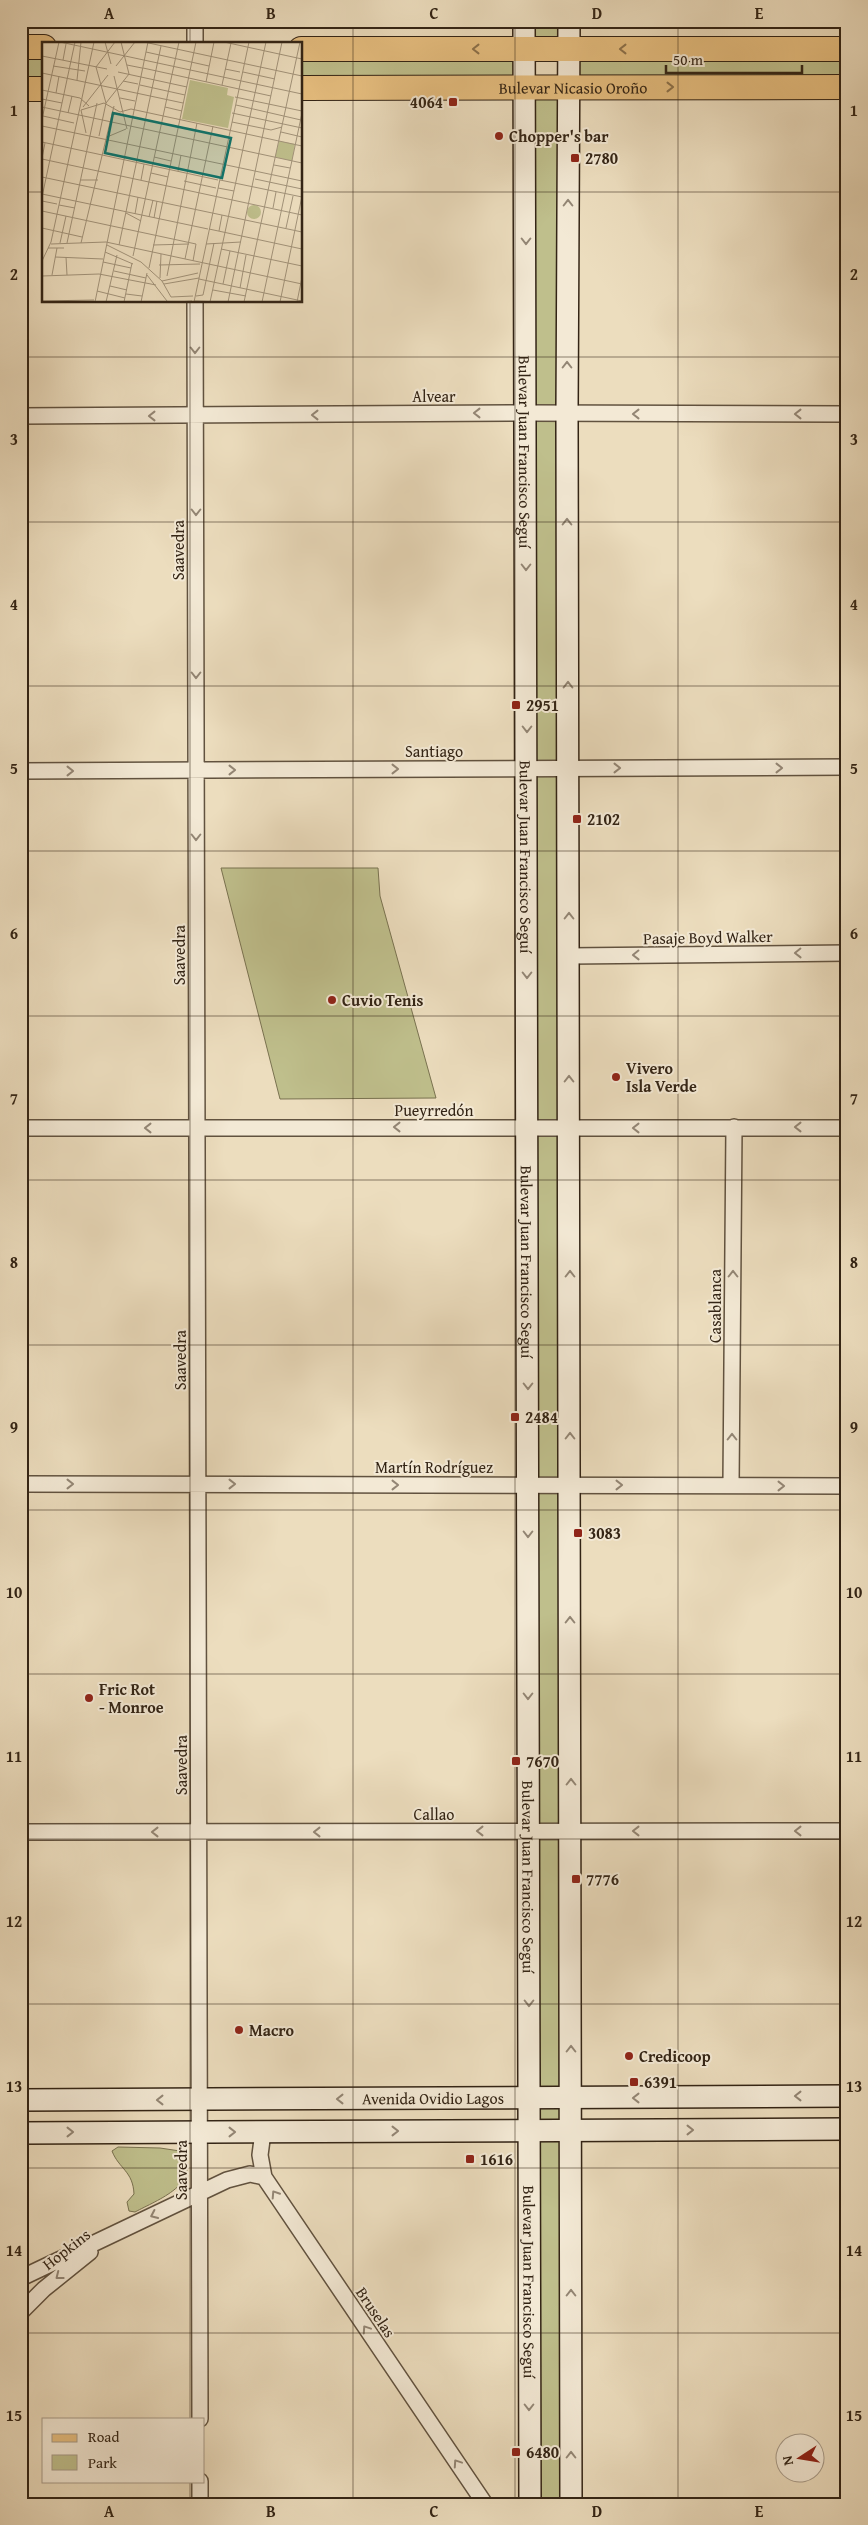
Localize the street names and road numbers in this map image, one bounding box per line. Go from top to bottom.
street label: Bulevar Nicasio Oroño [499,75,647,100]
street label: Bulevar Juan Francisco Seguí [513,356,537,549]
street label: Alvear [412,384,456,408]
street label: Saavedra [166,519,190,580]
street label: Santiago [405,739,463,763]
street label: Bulevar Juan Francisco Seguí [514,761,538,954]
street label: Saavedra [167,924,191,985]
street label: Pasaje Boyd Walker [643,924,773,950]
street label: Pueyrredón [395,1098,473,1122]
street label: Bulevar Juan Francisco Seguí [515,1166,539,1359]
street label: Casablanca [703,1268,727,1343]
street label: Saavedra [168,1329,192,1390]
street label: Martín Rodríguez [375,1455,493,1479]
street label: Saavedra [169,1734,193,1795]
street label: Bulevar Juan Francisco Seguí [516,1781,541,1974]
street label: Callao [414,1802,454,1826]
street label: Avenida Ovidio Lagos [362,2086,504,2110]
street label: Saavedra [169,2139,193,2200]
street label: Bulevar Juan Francisco Seguí [517,2186,542,2379]
street label: Hopkins [37,2222,95,2276]
street label: Bruselas [350,2282,402,2342]

